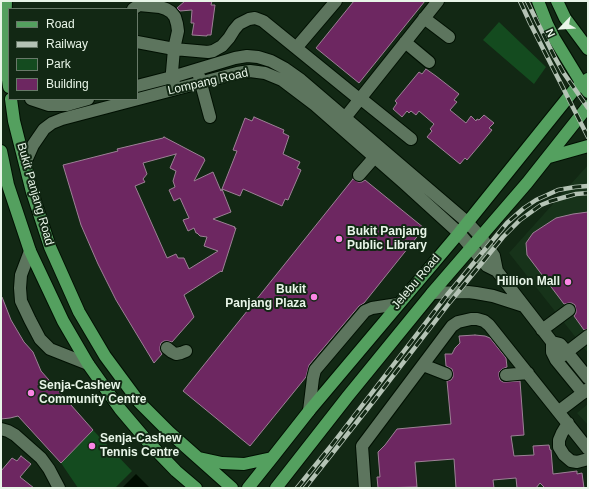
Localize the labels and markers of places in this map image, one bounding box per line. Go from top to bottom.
place label: Bukit Panjang Public Library [347,225,427,253]
marker: Bukit Panjang Public Library [334,234,344,244]
place label: Hillion Mall [497,275,560,289]
marker: Hillion Mall [563,277,573,287]
place label: Bukit Panjang Plaza [225,283,306,311]
marker: Bukit Panjang Plaza [309,292,319,302]
place label: Senja-Cashew Community Centre [39,379,146,407]
marker: Senja-Cashew Community Centre [26,388,36,398]
place label: Senja-Cashew Tennis Centre [100,432,181,460]
marker: Senja-Cashew Tennis Centre [87,441,97,451]

